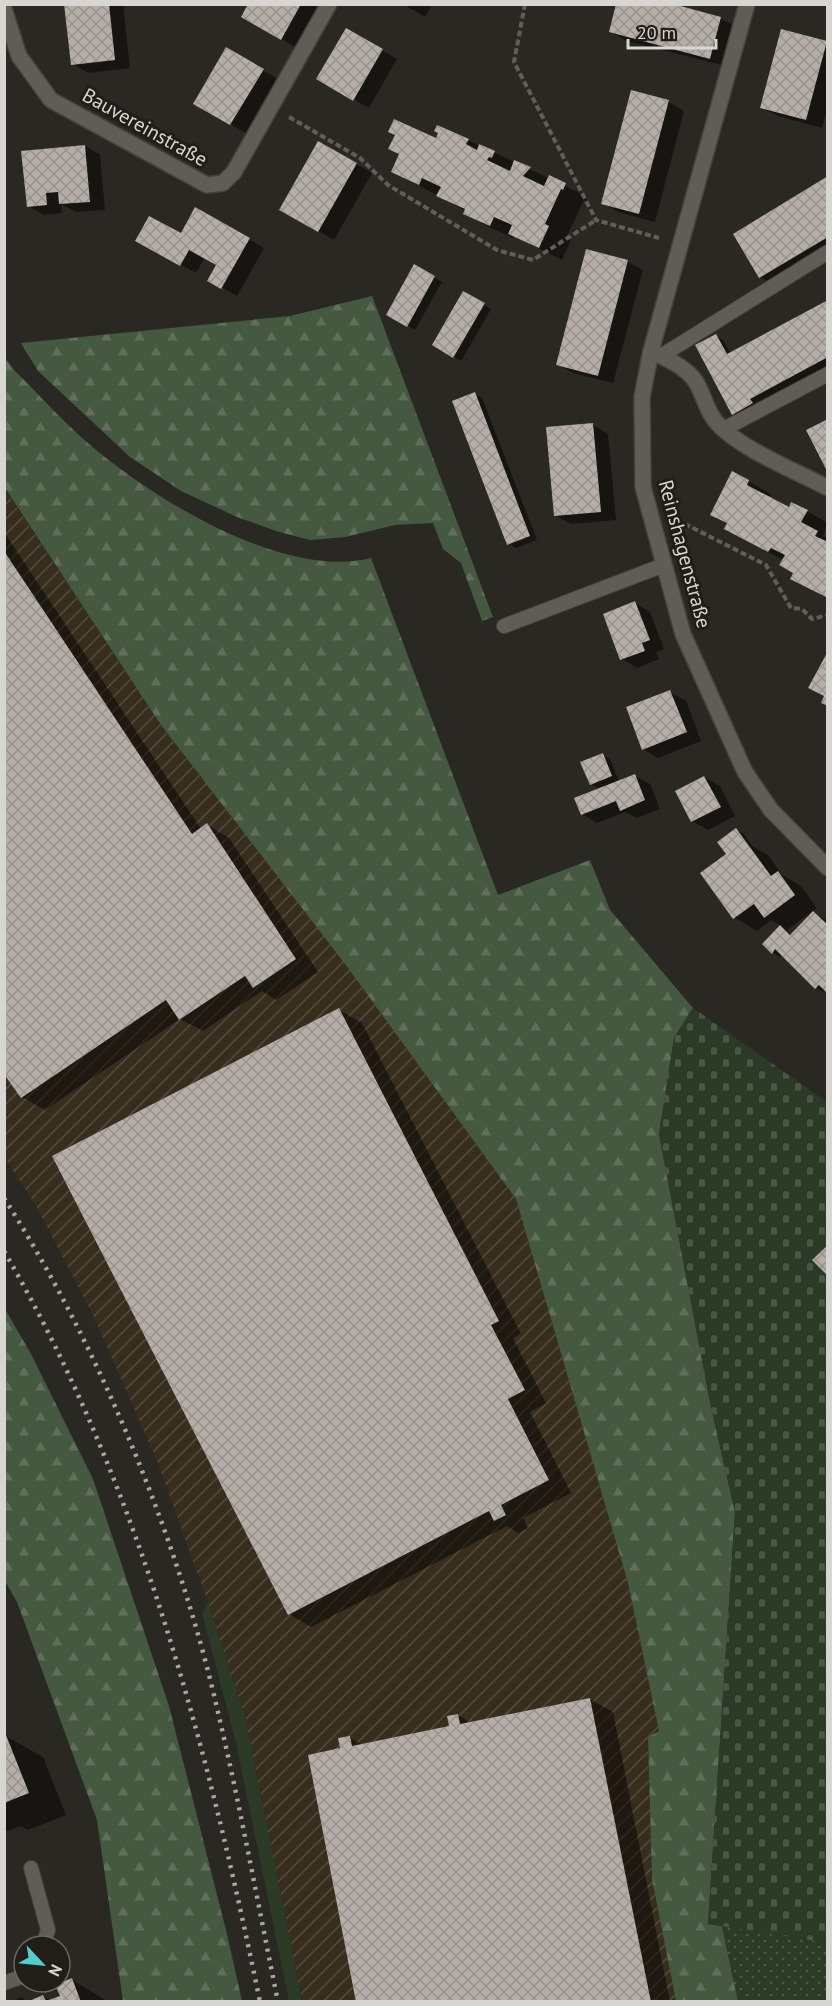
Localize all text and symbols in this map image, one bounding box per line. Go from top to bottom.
scale bar [628,12,716,50]
text: 20 m [637,21,676,44]
street label: Bauvereinstraße [78,82,212,172]
street label: Reinshagenstraße [653,477,717,631]
north arrow [12,1934,72,1994]
text: N [44,1961,67,1980]

